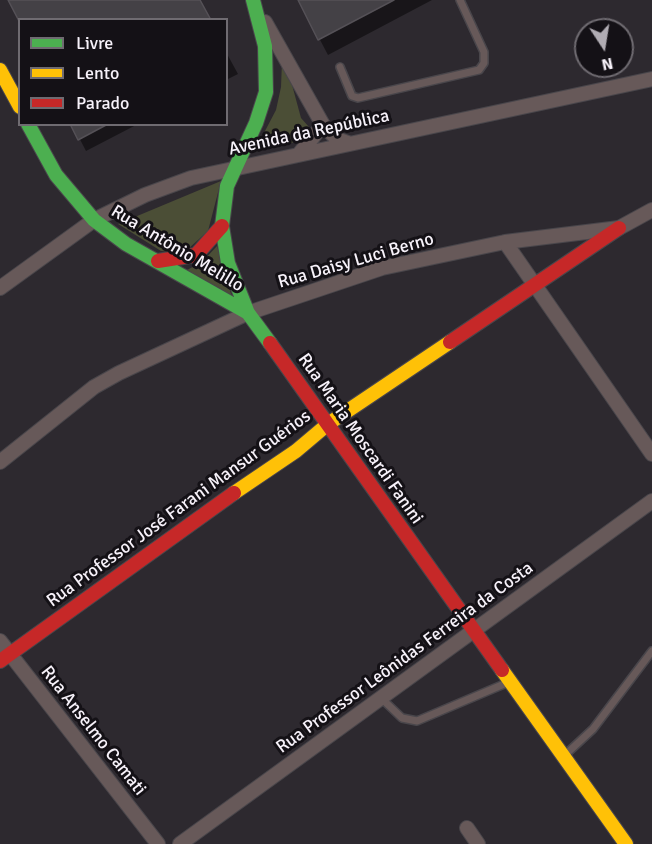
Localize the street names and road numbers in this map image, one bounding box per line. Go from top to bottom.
street label: Avenida da República [227,105,391,161]
street label: Rua Antônio Melillo [107,201,247,297]
street label: Rua Daisy Luci Berno [276,228,436,294]
street label: Rua Maria Moscardi Fanini [293,350,427,528]
street label: Rua Professor José Farani Mansur Guérios [43,406,315,612]
street label: Rua Professor Leônidas Ferreira da Costa [272,558,538,758]
street label: Rua Anselmo Camati [36,662,150,800]

